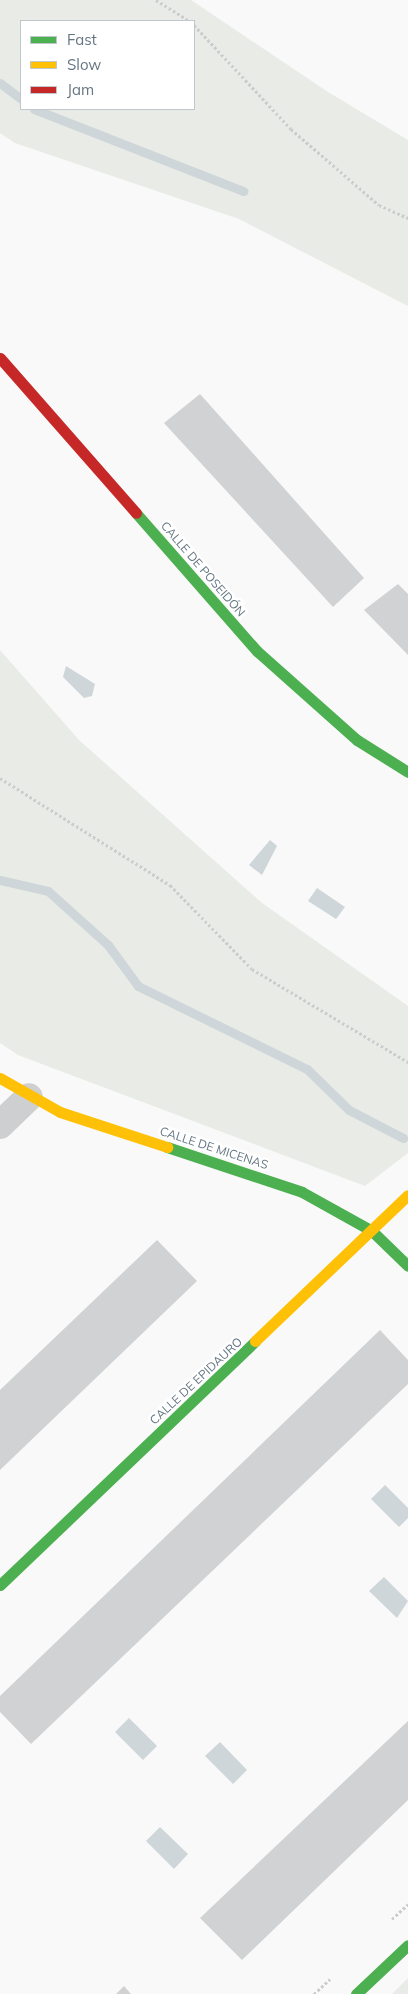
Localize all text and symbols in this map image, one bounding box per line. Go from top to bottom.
legend [20,20,195,110]
text: Fast [67,30,97,49]
text: Slow [67,55,101,74]
text: Jam [67,80,94,99]
street label: CALLE DE POSEIDÓN [158,519,248,619]
street label: CALLE DE MICENAS [158,1124,270,1172]
street label: CALLE DE EPIDAURO [147,1334,245,1428]

